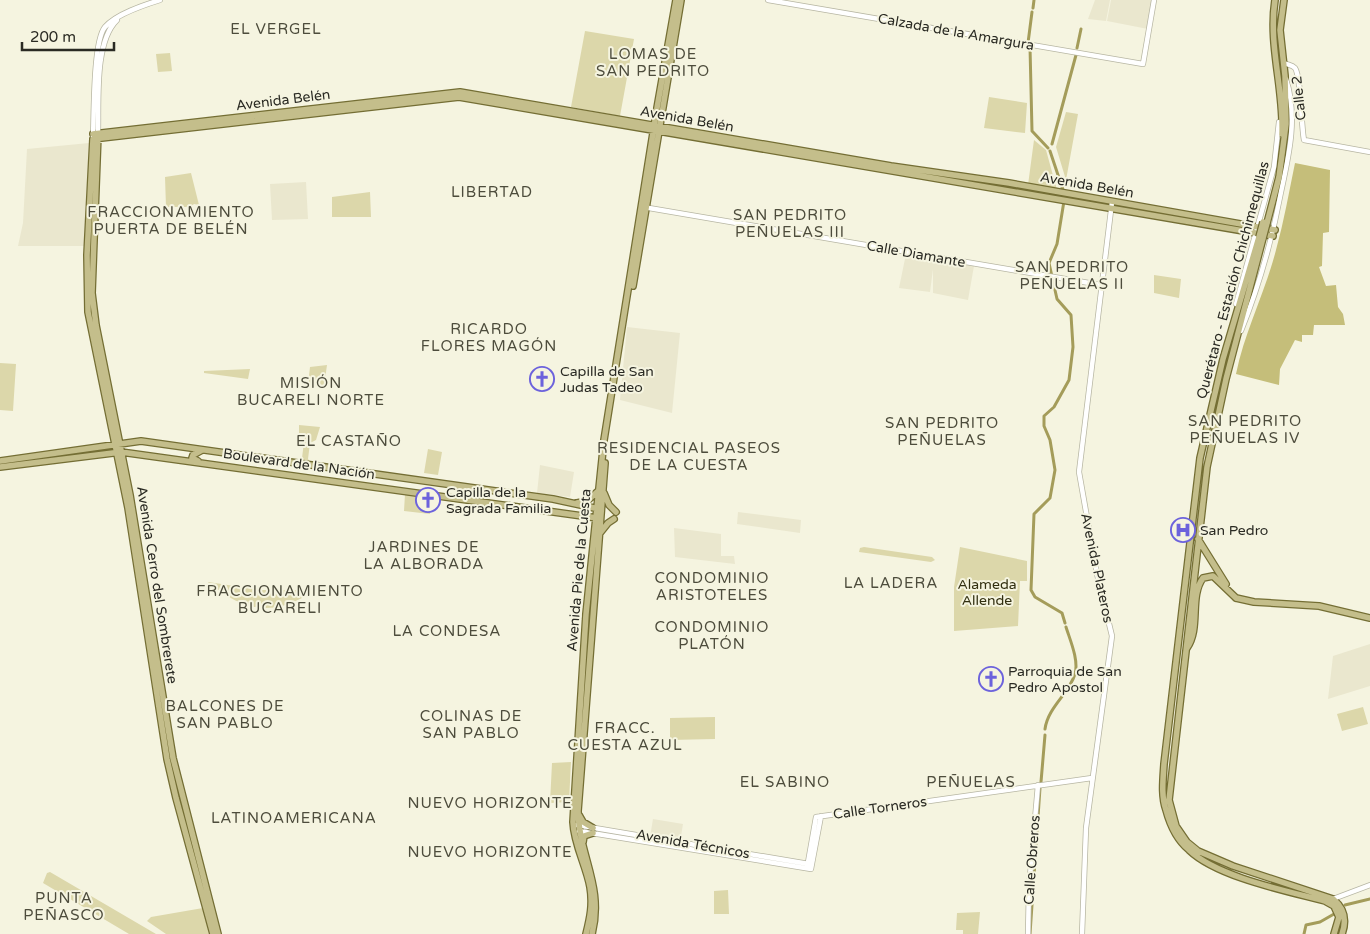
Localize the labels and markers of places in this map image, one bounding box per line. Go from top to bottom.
place label: Capilla de San Judas Tadeo [560,363,654,396]
church icon: Capilla de San Judas Tadeo [529,366,555,392]
place label: Capilla de la Sagrada Familia [446,484,551,517]
church icon: Capilla de la Sagrada Familia [415,487,441,513]
hospital icon: San Pedro [1170,517,1196,543]
place label: San Pedro [1200,522,1268,539]
place label: Parroquia de San Pedro Apostol [1008,663,1122,696]
church icon: Parroquia de San Pedro Apostol [978,666,1004,692]

